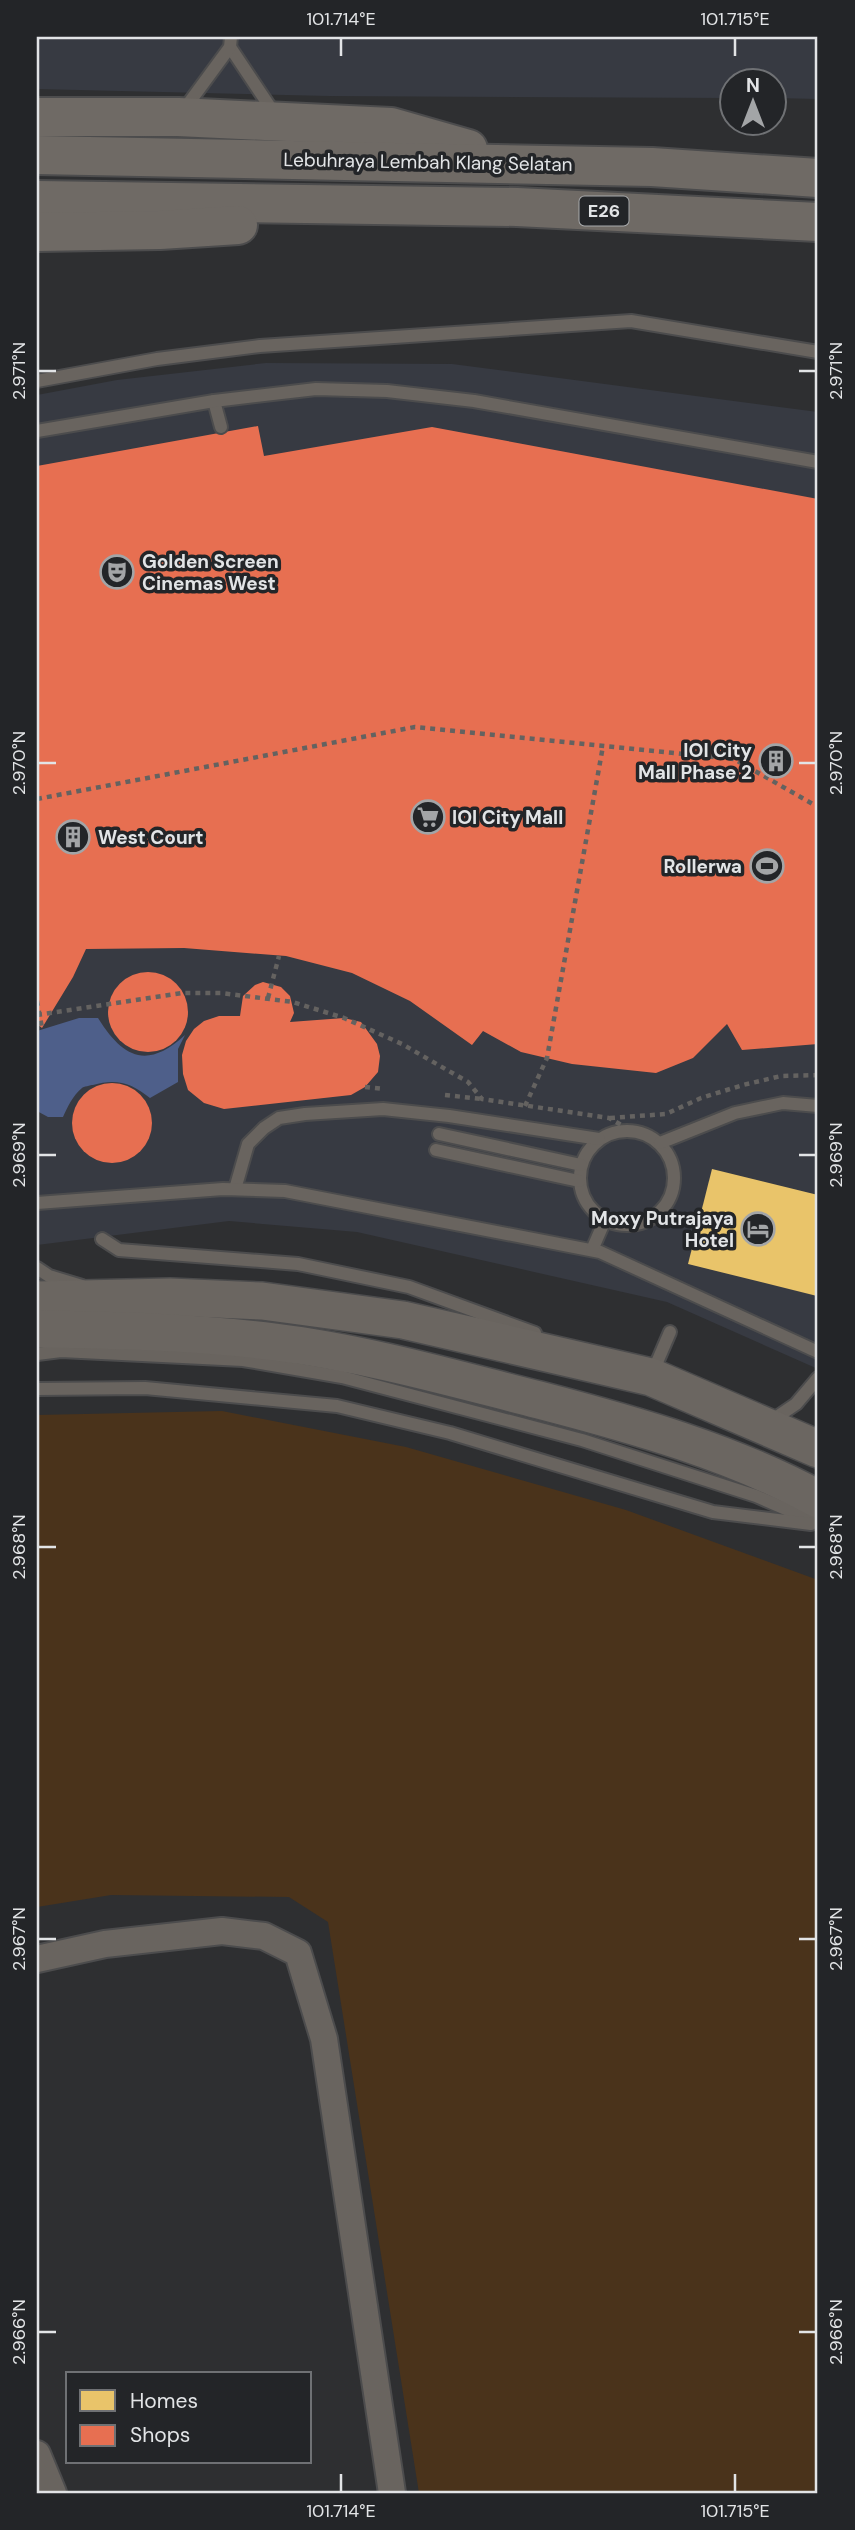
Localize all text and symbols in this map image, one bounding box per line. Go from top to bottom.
text: 101.714°E [306,7,376,31]
text: 101.715°E [700,7,770,31]
north arrow [718,66,788,136]
text: N [746,73,760,98]
street label: Lebuhraya Lembah Klang Selatan [283,147,573,177]
road number: E26 [580,196,628,226]
text: 2.971°N [7,342,31,400]
text: 2.971°N [824,342,848,400]
place label: Golden Screen Cinemas West [142,549,279,596]
theatre icon: Golden Screen Cinemas West [98,553,136,591]
text: 2.970°N [7,731,31,795]
text: 2.970°N [824,731,848,795]
place label: IOI City Mall Phase 2 [638,738,753,785]
building icon: IOI City Mall Phase 2 [757,742,795,780]
supermarket icon: IOI City Mall [409,798,447,836]
place label: IOI City Mall [452,805,563,830]
building icon: West Court [54,818,92,856]
place label: West Court [98,825,204,850]
sports icon: Rollerwa [748,847,786,885]
place label: Rollerwa [663,854,742,879]
text: 2.969°N [7,1122,31,1188]
text: 2.969°N [824,1122,848,1188]
place label: Moxy Putrajaya Hotel [591,1206,734,1253]
hotel icon: Moxy Putrajaya Hotel [739,1210,777,1248]
text: 2.968°N [7,1514,31,1580]
text: 2.968°N [824,1514,848,1580]
text: 2.967°N [7,1907,31,1971]
text: 2.967°N [824,1907,848,1971]
text: 2.966°N [7,2299,31,2365]
text: 2.966°N [824,2299,848,2365]
legend [66,2372,312,2464]
text: Homes [130,2387,198,2415]
text: Shops [130,2421,190,2449]
text: 101.714°E [306,2499,376,2523]
text: 101.715°E [700,2499,770,2523]

